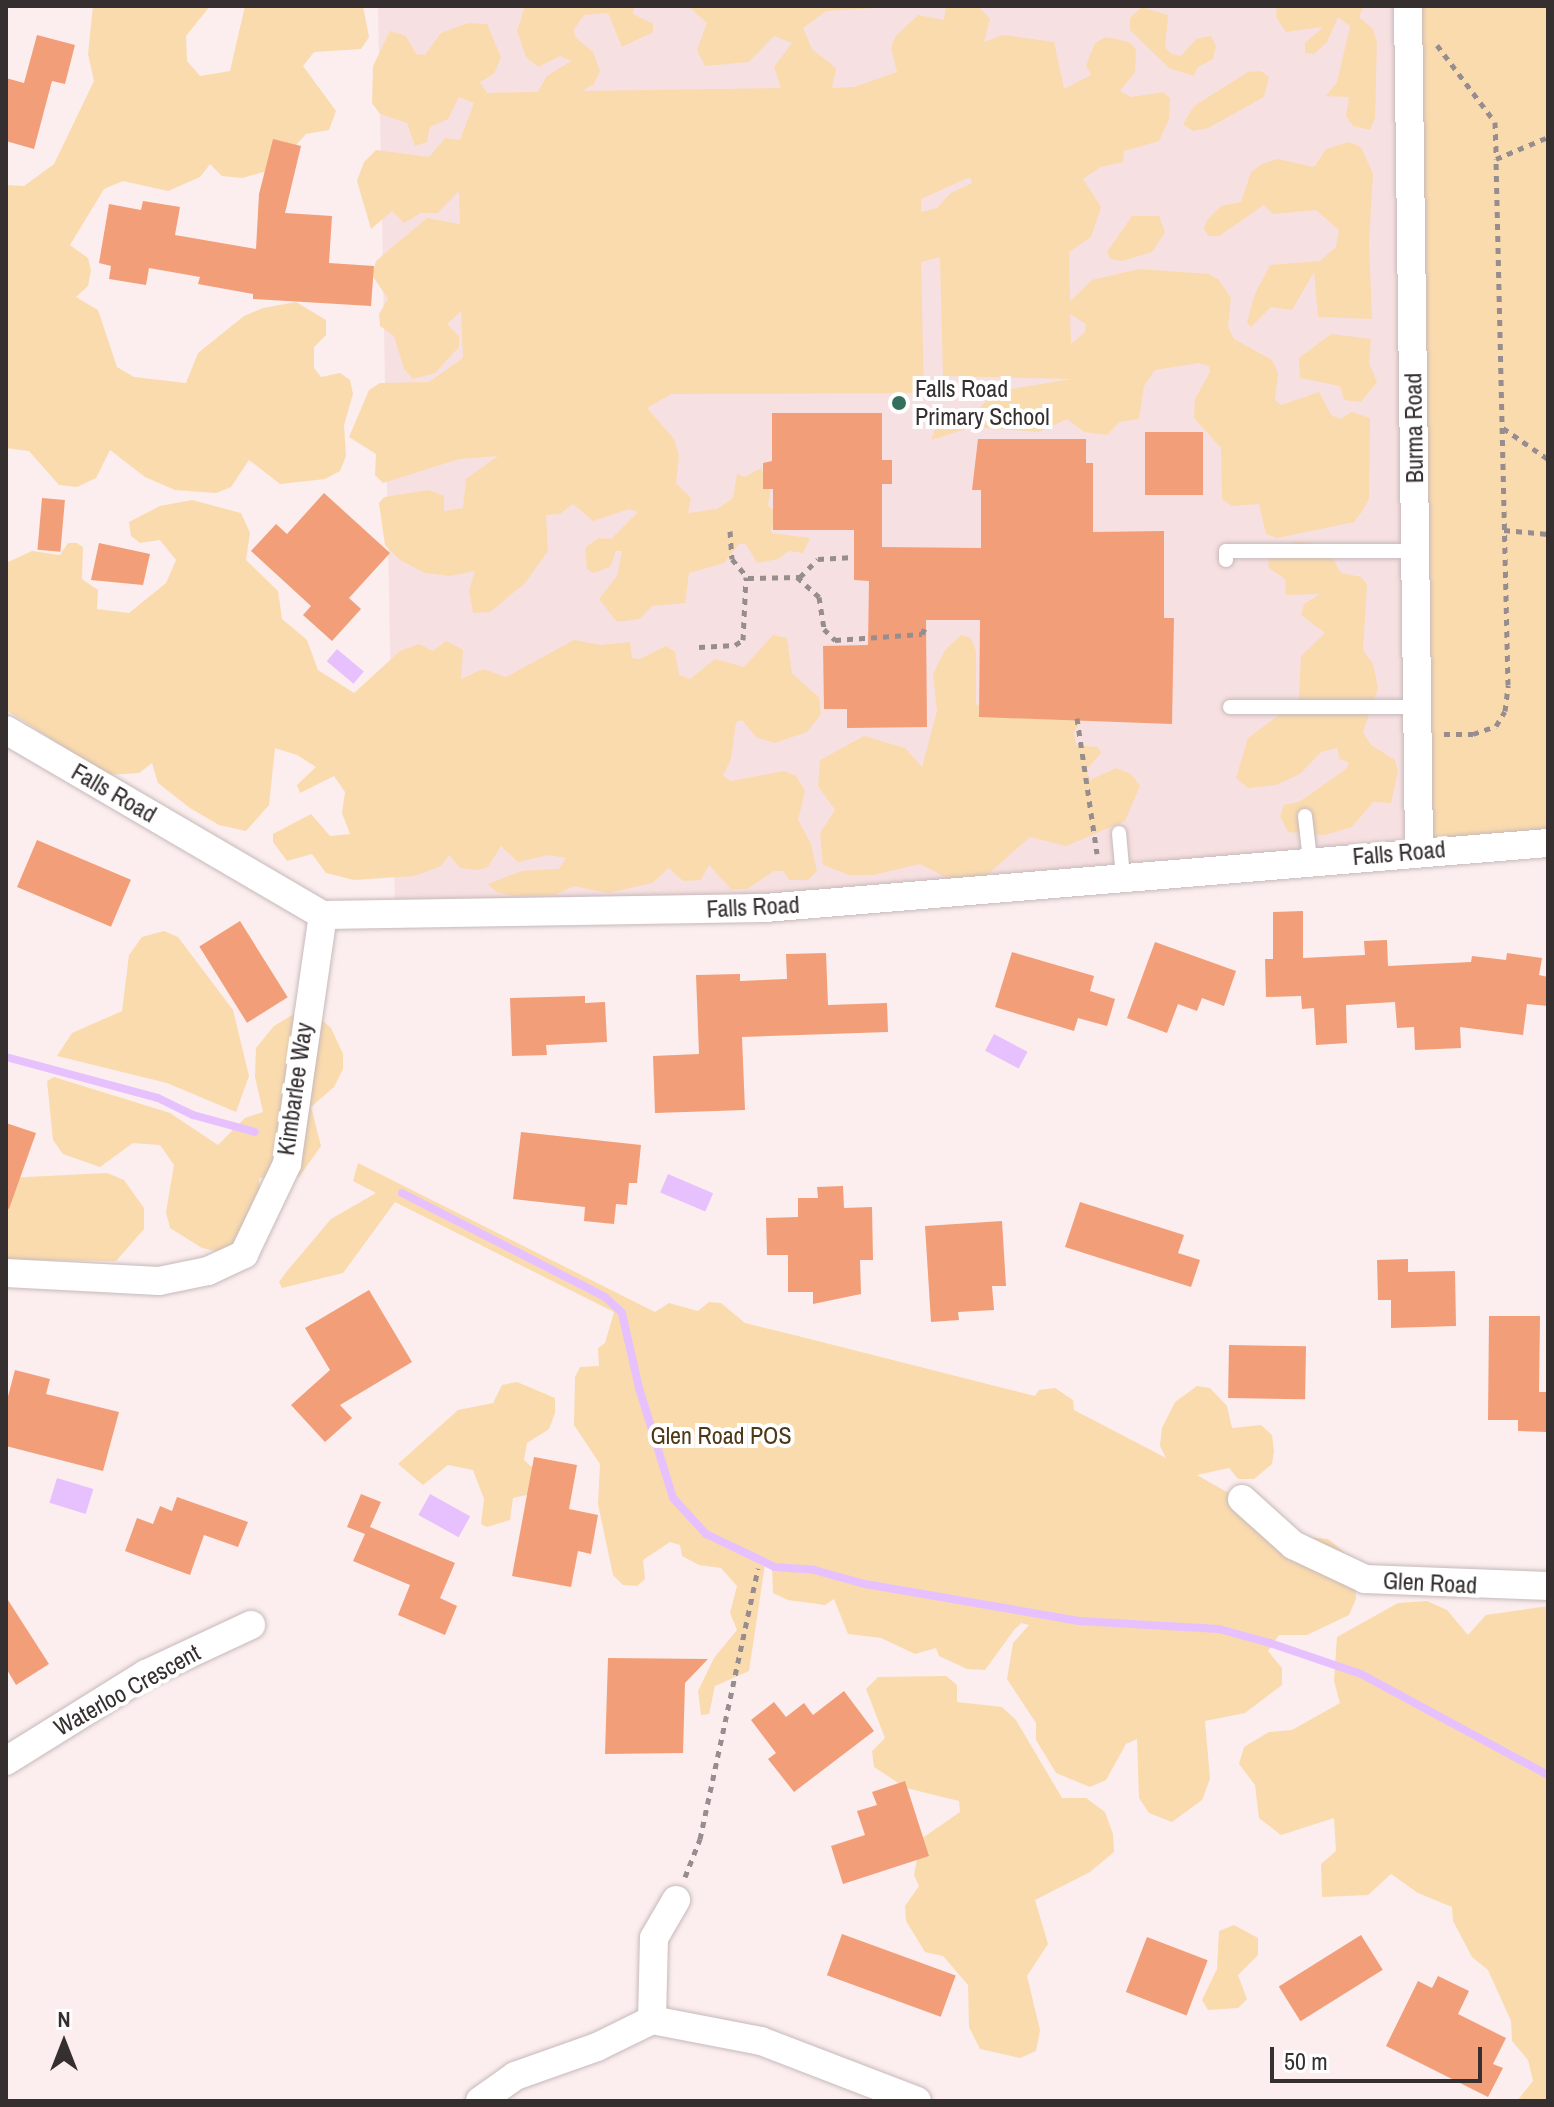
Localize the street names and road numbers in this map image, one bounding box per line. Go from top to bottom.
street label: Burma Road [1399,373,1429,483]
street label: Falls Road [66,757,162,829]
street label: Falls Road [1351,835,1447,871]
street label: Falls Road [706,890,800,924]
street label: Kimbarlee Way [271,1021,319,1157]
street label: Glen Road [1382,1566,1478,1600]
street label: Waterloo Crescent [49,1638,205,1742]

